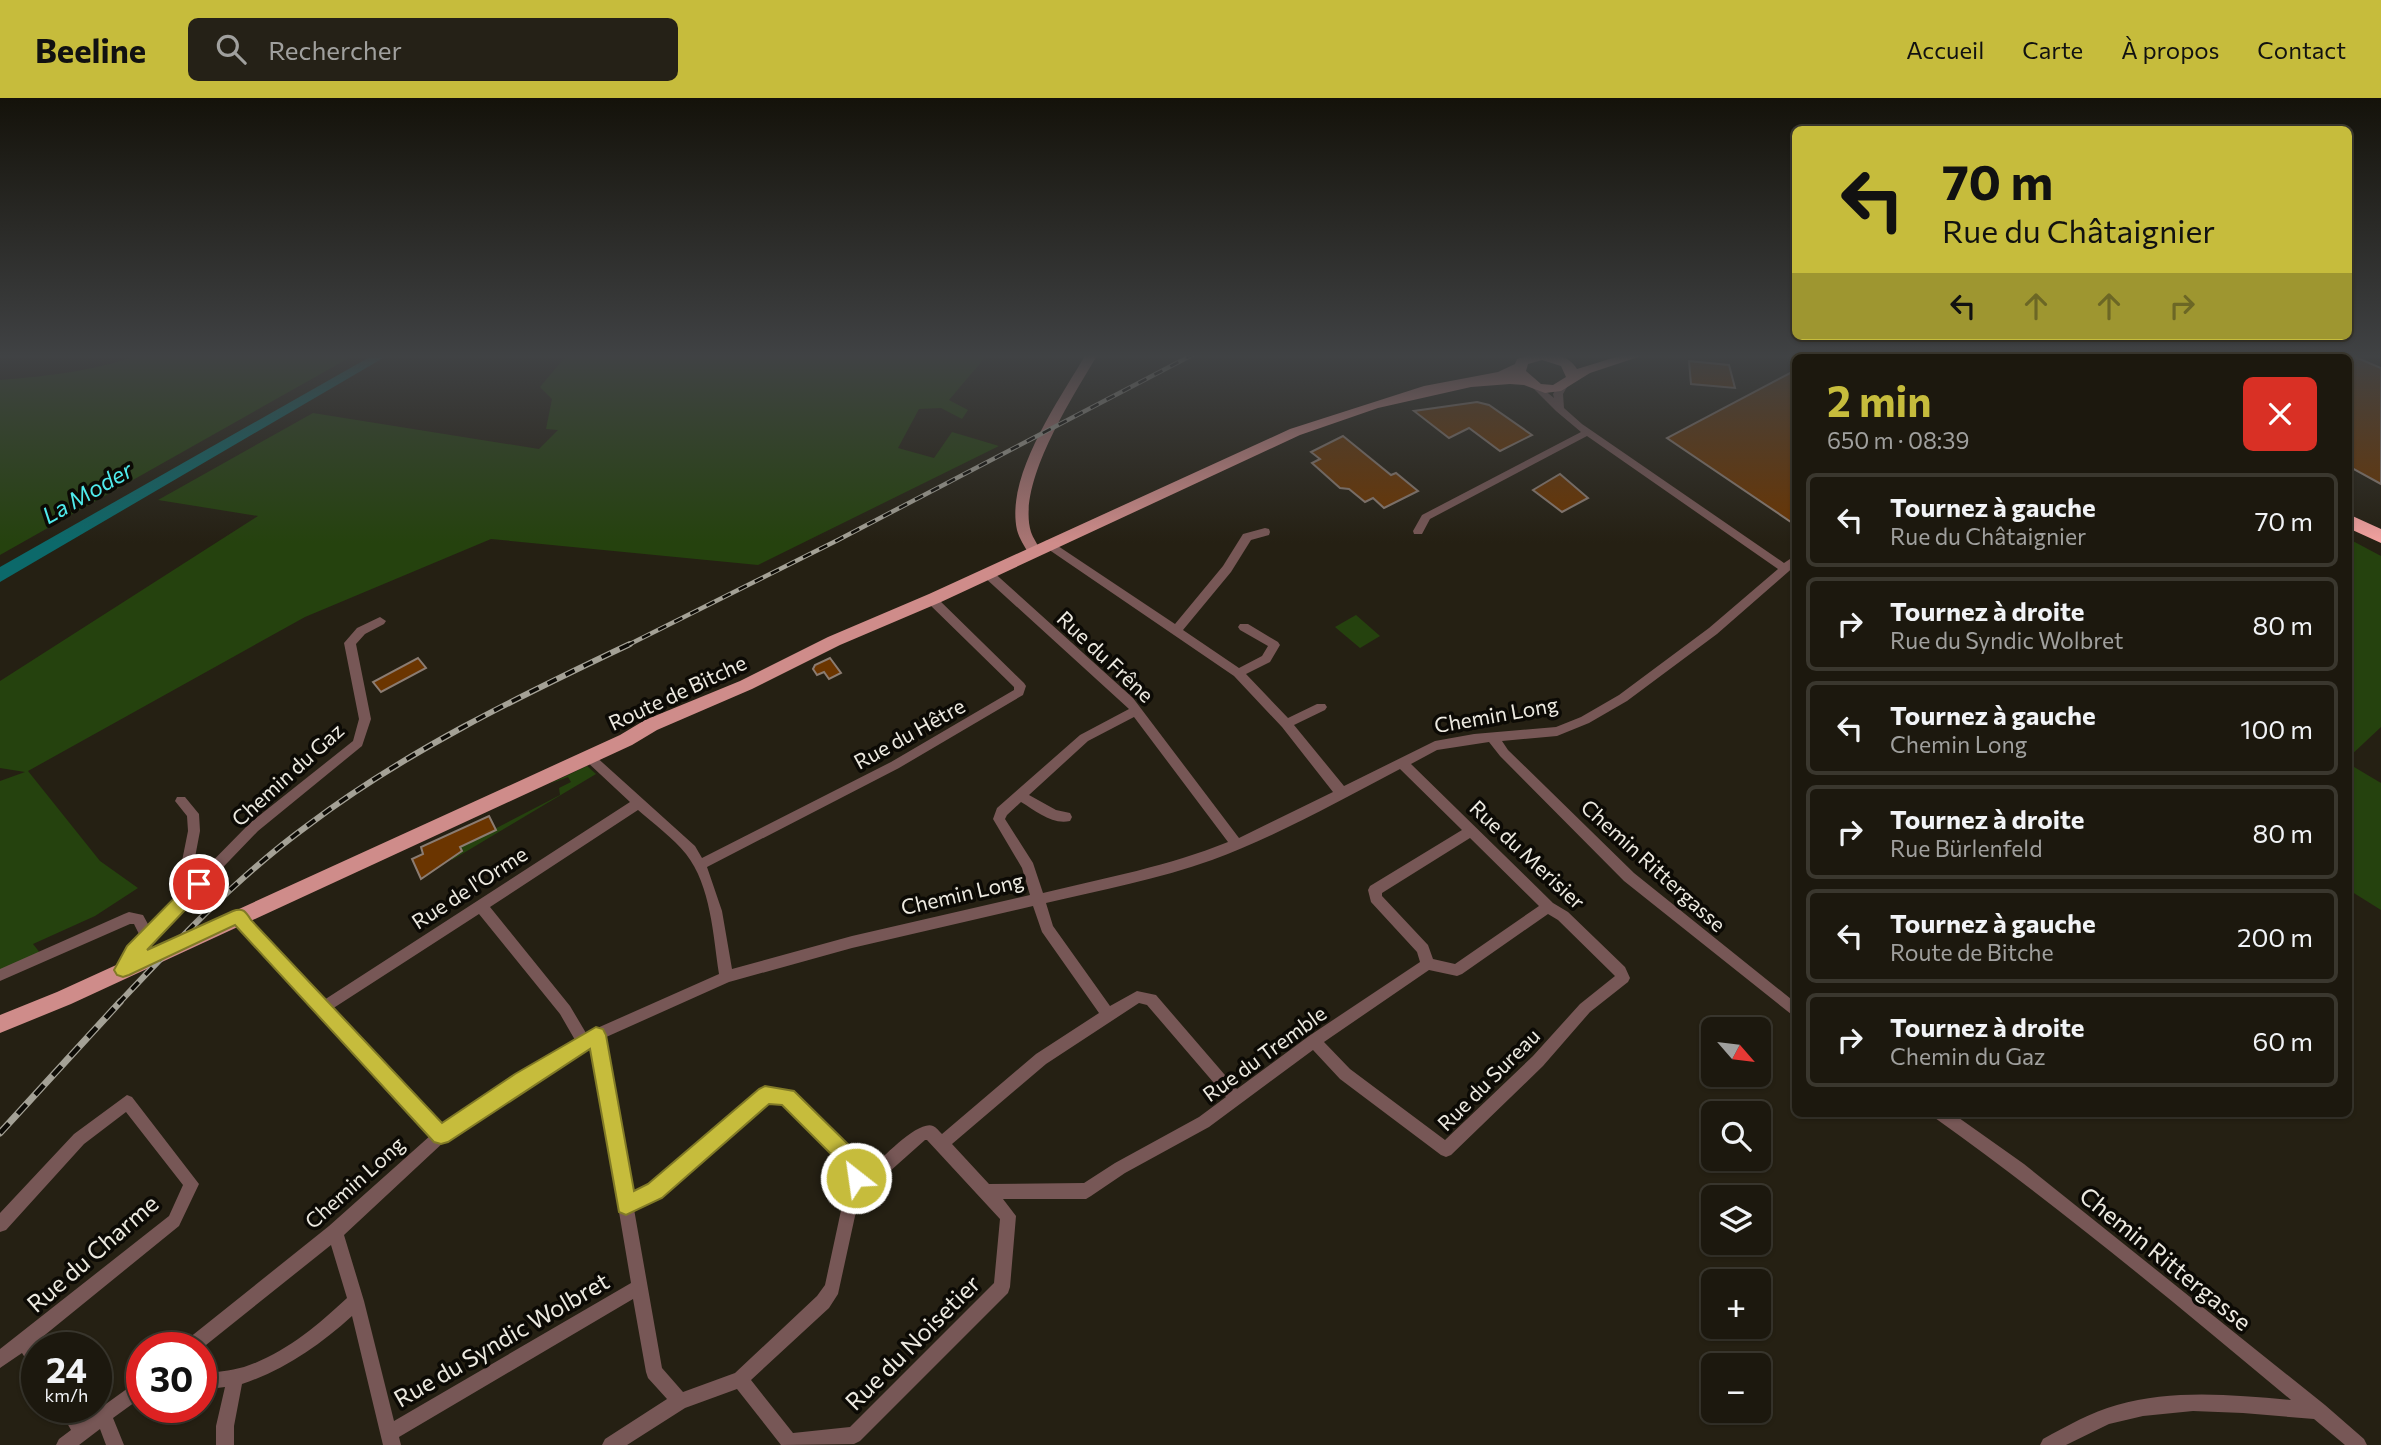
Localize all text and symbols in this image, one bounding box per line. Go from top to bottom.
search box [188,18,678,81]
text: Beeline [35,29,146,70]
icon: search [212,30,250,68]
text: Rechercher [268,34,402,65]
text: Accueil [1906,35,1984,64]
text: Carte [2022,35,2083,64]
text: À propos [2121,35,2219,64]
text: Contact [2257,35,2346,64]
text: 70 m [1942,150,2053,210]
icon: left [1827,154,1918,245]
text: Rue du Châtaignier [1942,210,2215,250]
icon: left [1944,287,1982,325]
icon: ahead [2017,287,2055,325]
icon: ahead [2090,287,2128,325]
icon: right [2163,287,2201,325]
text: 2 min [1827,374,1932,426]
button: close [2243,377,2317,451]
text: 650 m · 08:39 [1827,426,1969,454]
water label: La Moder [37,454,138,529]
text: Tournez à gauche [1890,491,2096,522]
icon: left [1831,501,1869,539]
text: 70 m [2255,505,2313,536]
text: Rue du Châtaignier [1890,522,2086,550]
text: Tournez à droite [1890,595,2085,626]
street label: Rue du Frêne [1053,605,1159,707]
icon: right [1831,605,1869,643]
text: 80 m [2253,609,2313,640]
text: Rue du Syndic Wolbret [1890,626,2123,654]
street label: Route de Bitche [604,649,750,735]
street label: Chemin Long [1432,691,1560,737]
street label: Rue du Hêtre [849,692,969,774]
text: Tournez à gauche [1890,699,2096,730]
icon: left [1831,709,1869,747]
text: 100 m [2240,713,2313,744]
street label: Chemin du Gaz [226,717,348,831]
text: Chemin Long [1890,730,2027,758]
street label: Rue du Merisier [1465,794,1591,914]
street label: Chemin Rittergasse [1577,794,1731,936]
text: Tournez à droite [1890,803,2085,834]
icon: right [1831,813,1869,851]
text: 80 m [2253,817,2313,848]
text: Rue Bürlenfeld [1890,834,2042,862]
street label: Rue de l'Orme [407,840,531,934]
pin [169,854,229,914]
icon: arrive [180,865,218,903]
street label: Chemin Long [898,867,1026,919]
text: Tournez à gauche [1890,907,2096,938]
icon: left [1831,917,1869,955]
text: 200 m [2237,921,2313,952]
text: Route de Bitche [1890,938,2054,966]
street label: Rue du Tremble [1197,1000,1331,1106]
text: Tournez à droite [1890,1011,2085,1042]
north arrow [1701,1017,1771,1087]
map controls [1701,1017,1771,1423]
icon: right [1831,1021,1869,1059]
street label: Rue du Sureau [1432,1023,1544,1135]
text: 60 m [2253,1025,2313,1056]
text: Chemin du Gaz [1890,1042,2045,1070]
button: search [1701,1101,1771,1171]
street label: Chemin Long [299,1131,409,1233]
position arrow [819,1141,893,1215]
street label: Chemin Rittergasse [2074,1180,2258,1336]
button: layers [1701,1185,1771,1255]
street label: Rue du Charme [20,1188,164,1318]
street label: Rue du Syndic Wolbret [388,1265,614,1412]
street label: Rue du Noisetier [839,1268,986,1415]
button: + [1701,1269,1771,1339]
speed limit sign: 30 [126,1332,217,1423]
text: 24 [46,1347,87,1390]
button: − [1701,1353,1771,1423]
text: km/h [45,1384,88,1406]

